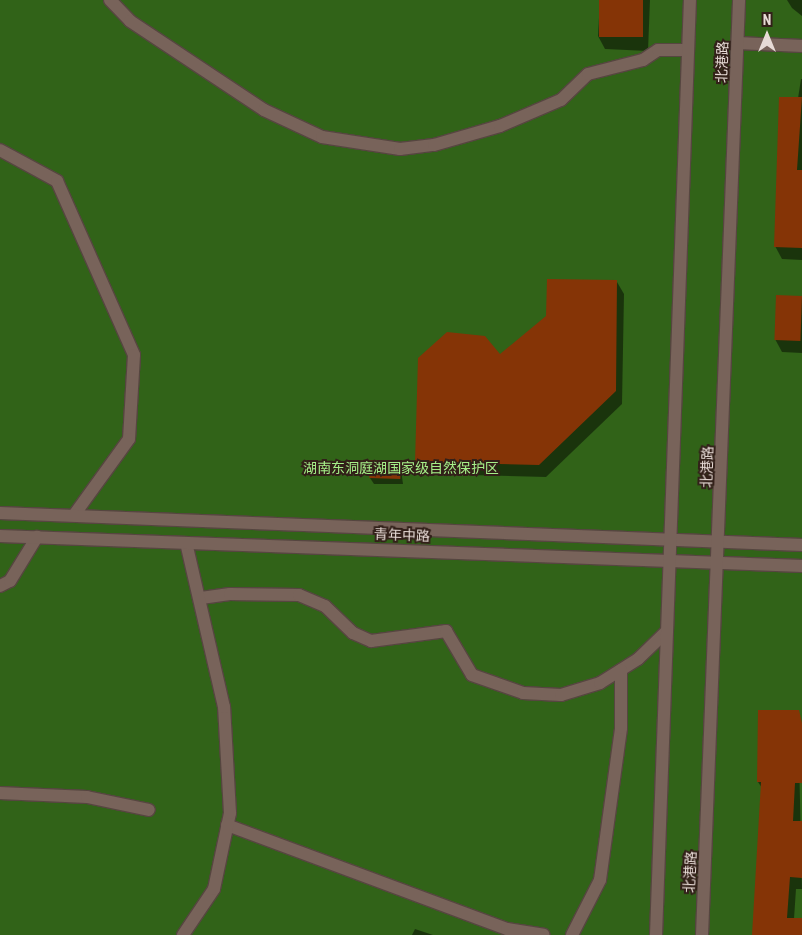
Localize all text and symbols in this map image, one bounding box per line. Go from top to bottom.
north arrow [742,10,792,60]
text: N [763,12,771,28]
street label: 北港路 [713,41,731,83]
street label: 北港路 [698,446,716,488]
park label: 湖南东洞庭湖国家级自然保护区 [303,460,499,476]
street label: 青年中路 [374,526,430,544]
street label: 北港路 [681,851,699,893]

